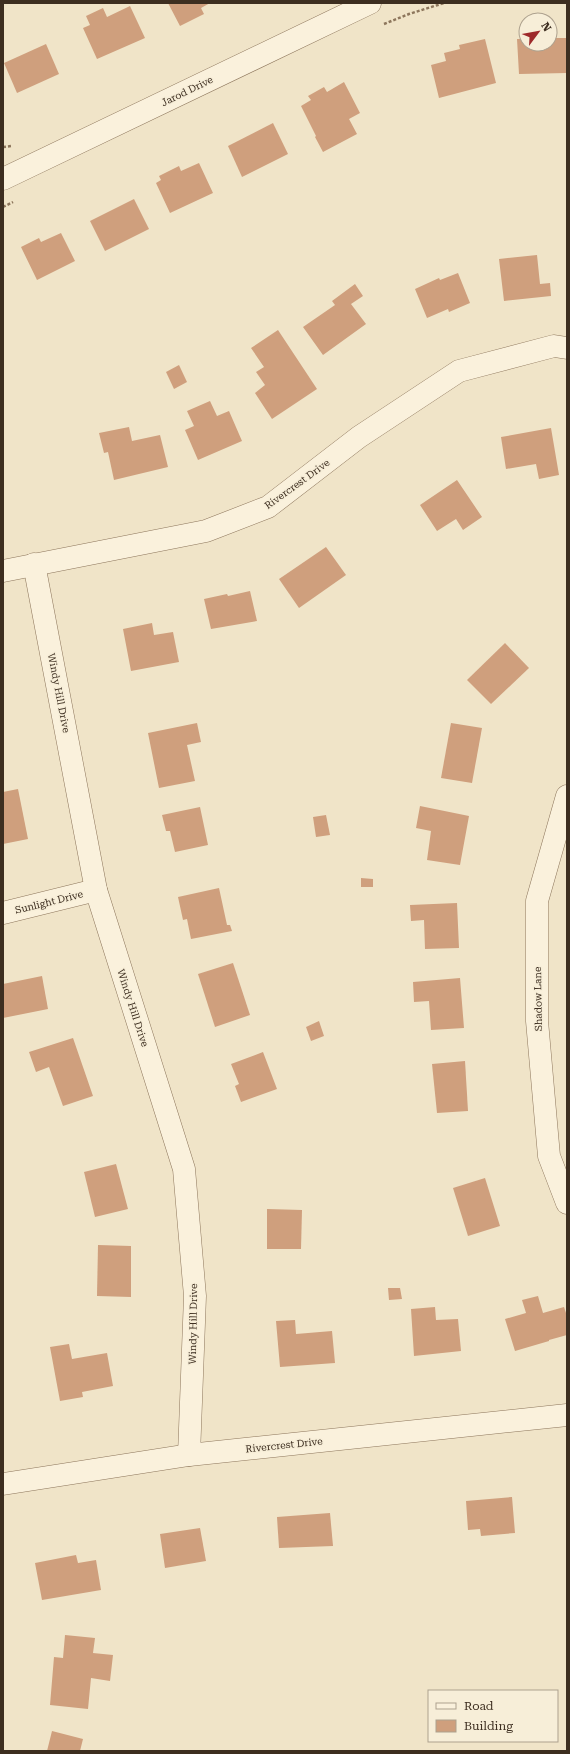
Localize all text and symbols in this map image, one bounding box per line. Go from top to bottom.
north arrow [518,12,558,52]
text: N [538,20,554,34]
street label: Jarod Drive [159,74,215,108]
street label: Rivercrest Drive [262,456,332,511]
street label: Windy Hill Drive [46,652,72,734]
street label: Sunlight Drive [14,888,85,916]
street label: Shadow Lane [532,966,544,1031]
street label: Windy Hill Drive [115,968,151,1049]
street label: Windy Hill Drive [187,1283,199,1365]
street label: Rivercrest Drive [245,1435,324,1455]
legend [428,1690,558,1742]
text: Road [464,1699,494,1713]
text: Building [464,1719,513,1733]

